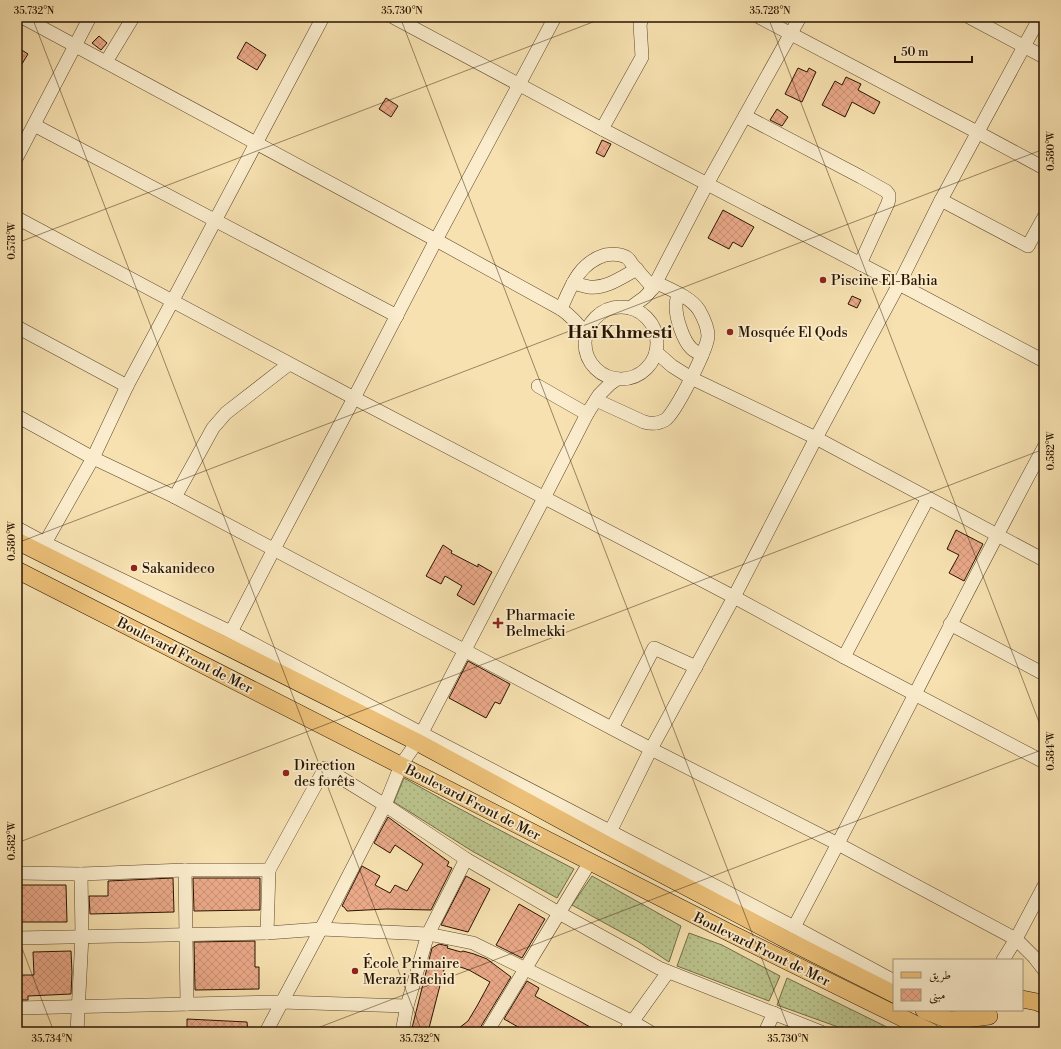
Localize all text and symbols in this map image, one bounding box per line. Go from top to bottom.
text: 35.732°N [14,5,55,17]
text: 35.730°N [381,5,423,17]
text: 35.728°N [749,5,791,17]
scale bar [895,38,972,64]
text: 50 m [901,45,929,60]
text: 0.580°W [1045,130,1057,171]
text: 0.578°W [6,221,18,260]
place label: Piscine El-Bahia [831,272,939,290]
marker: Piscine El-Bahia [818,275,828,285]
district label: Haï Khmesti [567,321,673,344]
place label: Mosquée El Qods [738,324,848,342]
marker: Mosquée El Qods [725,327,735,337]
text: 0.582°W [1045,431,1057,470]
text: 0.580°W [6,520,18,561]
place label: Sakanideco [142,560,215,578]
marker: Sakanideco [129,563,139,573]
place label: Pharmacie Belmekki [505,607,575,641]
street label: Boulevard Front de Mer [113,613,255,698]
marker: Pharmacie Belmekki [493,618,503,628]
text: 0.584°W [1045,730,1057,771]
place label: Direction des forêts [294,757,356,791]
street label: Boulevard Front de Mer [401,760,543,845]
marker: Direction des forêts [281,768,291,778]
text: 0.582°W [6,821,18,860]
street label: Boulevard Front de Mer [689,908,833,991]
place label: École Primaire Merazi Rachid [363,953,459,989]
legend [893,959,1023,1011]
marker: École Primaire Merazi Rachid [350,966,360,976]
text: طريق [929,968,951,983]
text: مبنى [929,988,945,1004]
text: 35.734°N [32,1033,73,1045]
text: 35.732°N [400,1033,441,1045]
text: 35.730°N [767,1033,809,1045]

